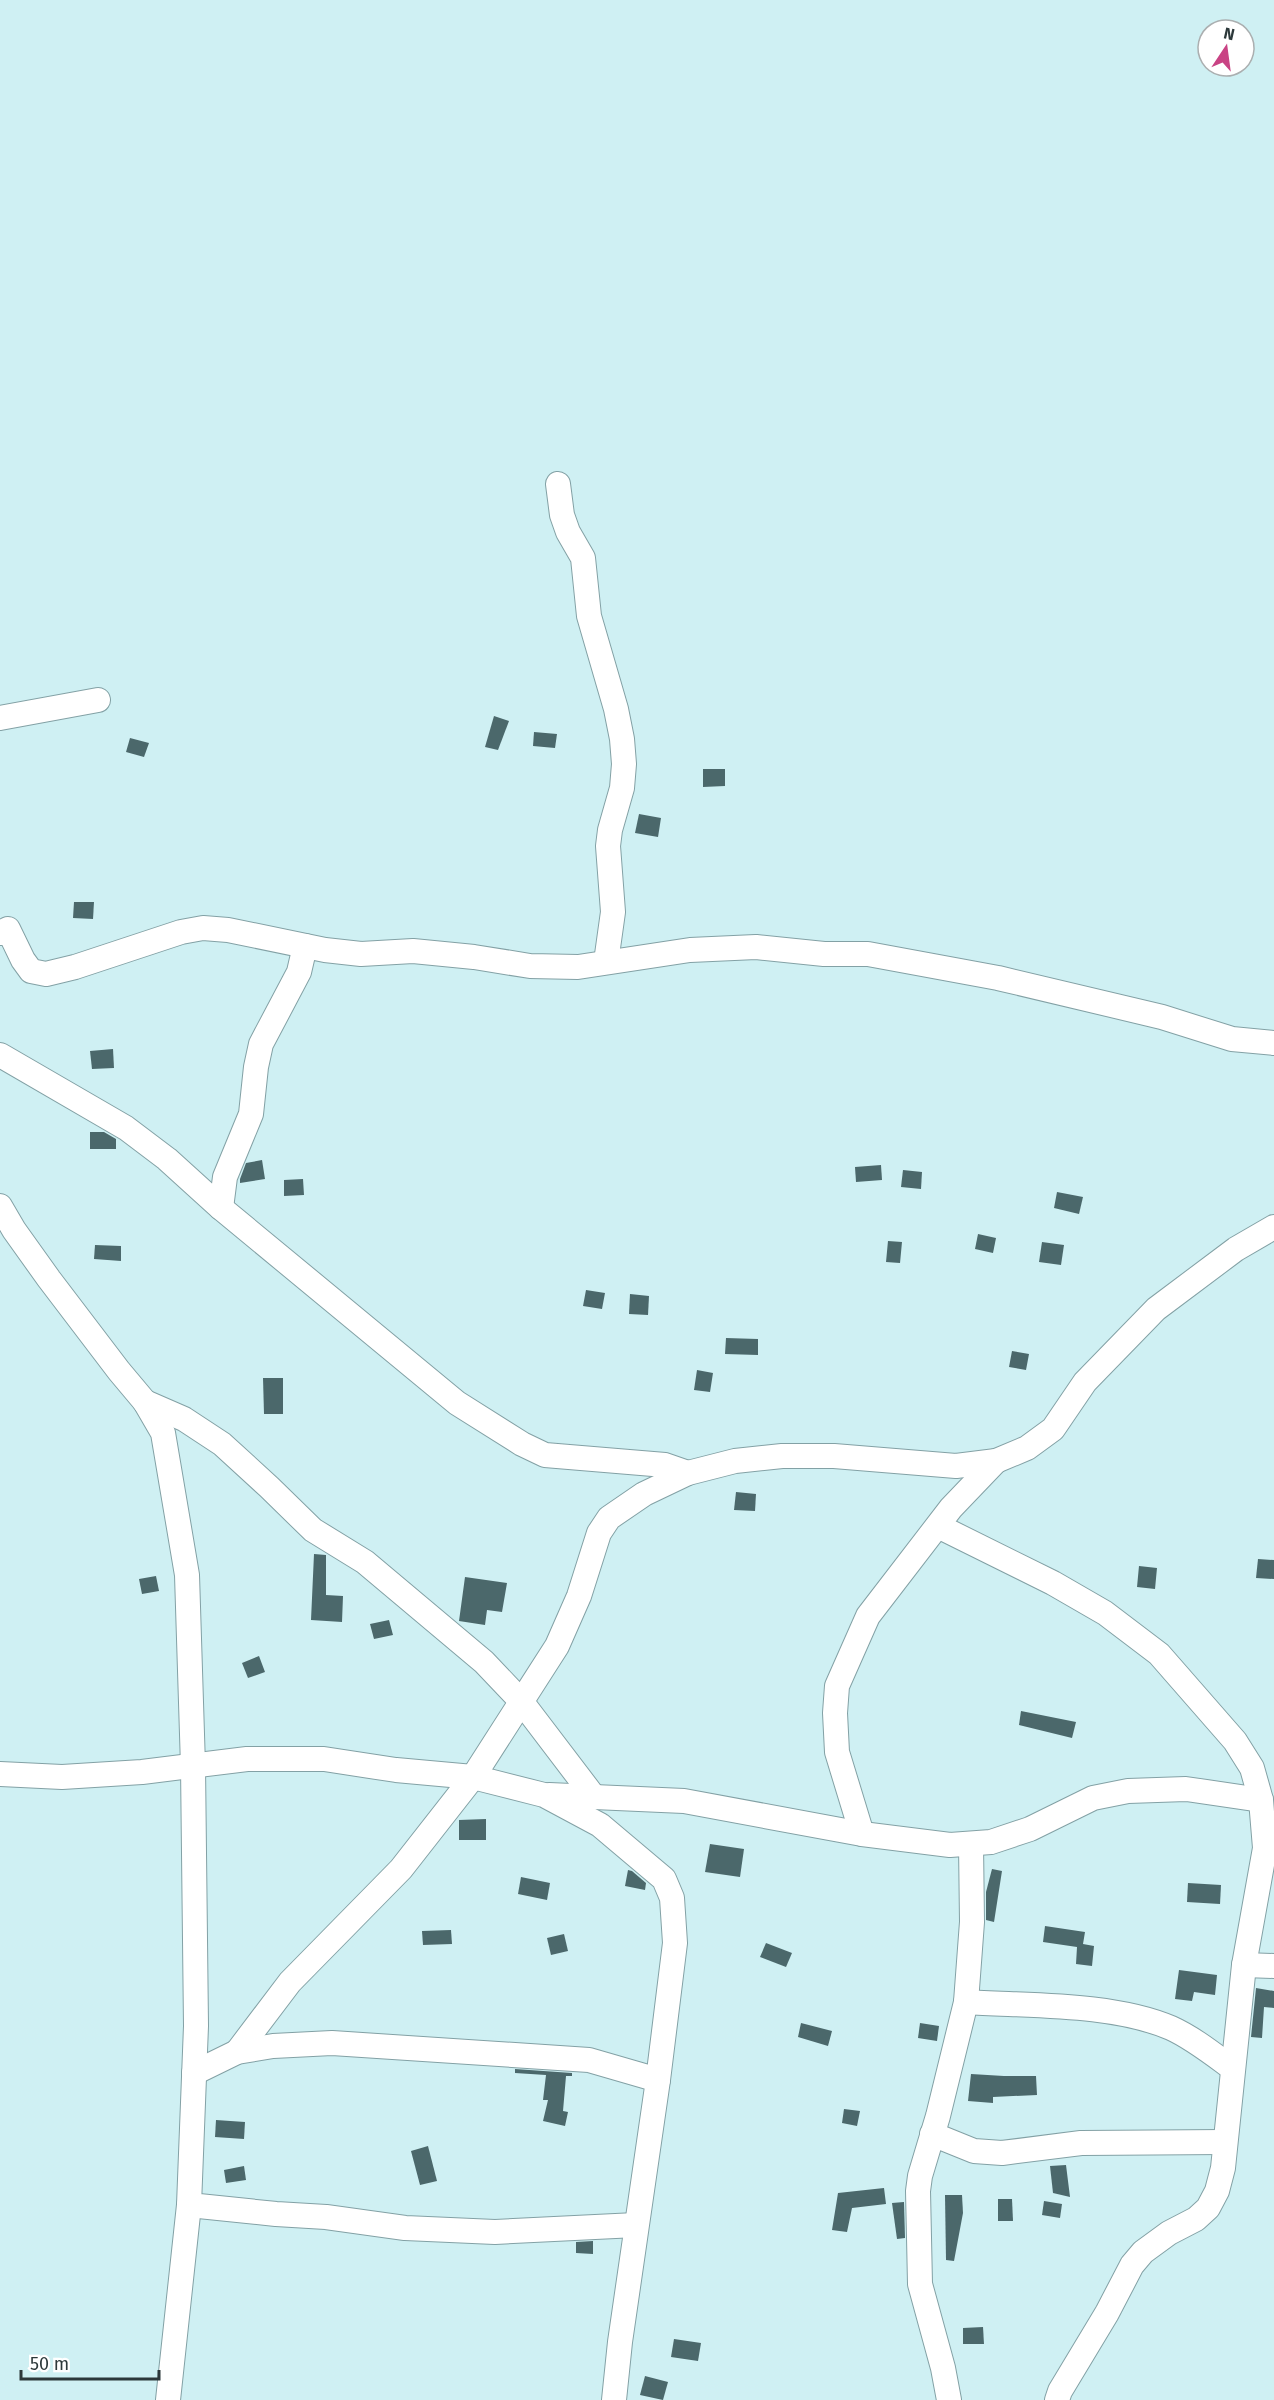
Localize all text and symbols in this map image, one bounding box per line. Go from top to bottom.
north arrow [1196,18,1256,78]
text: N [1222,23,1237,44]
scale bar [21,2343,159,2381]
text: 50 m [30,2353,69,2375]

